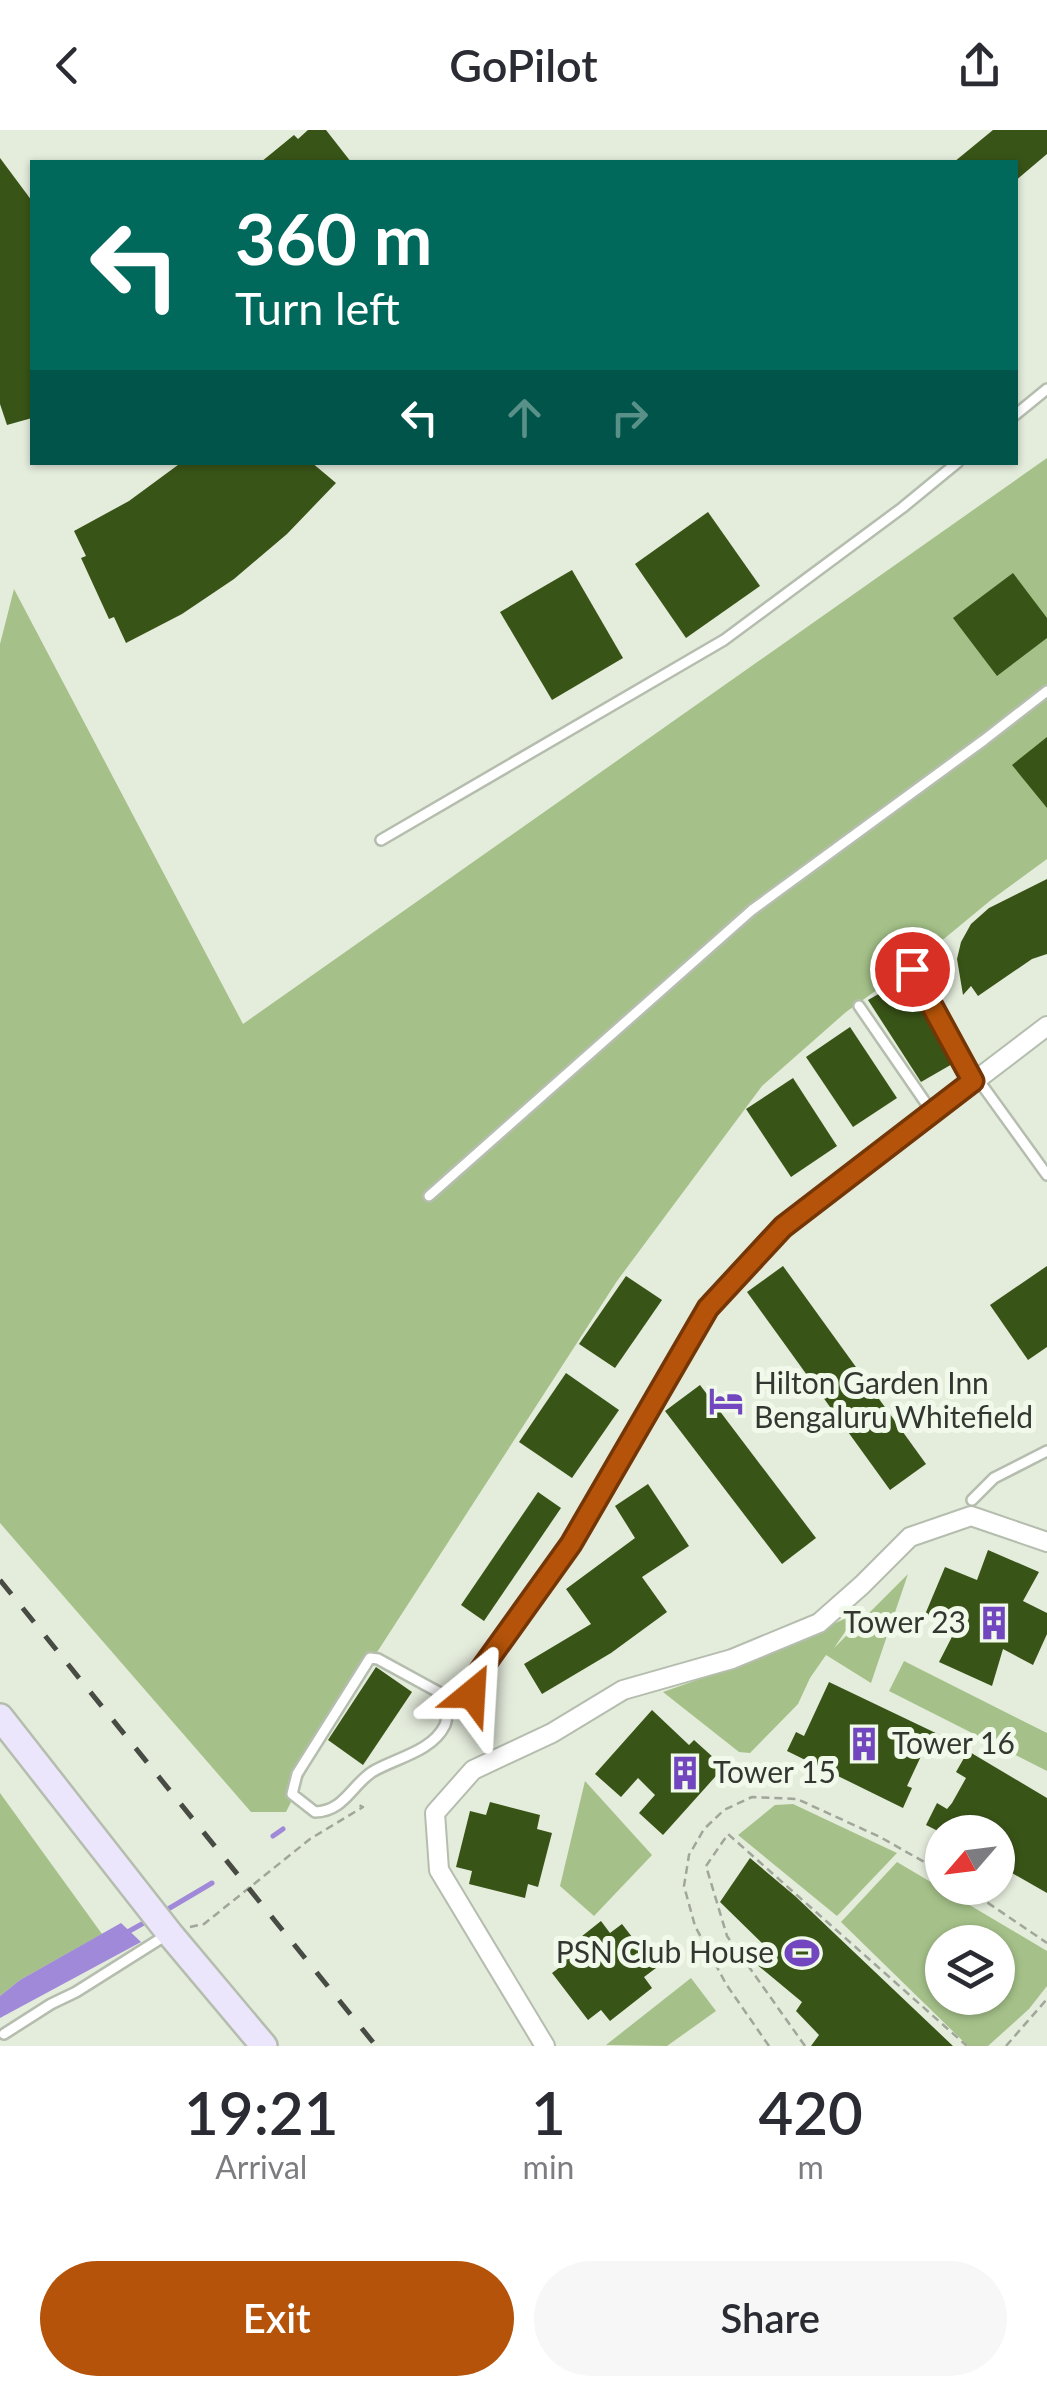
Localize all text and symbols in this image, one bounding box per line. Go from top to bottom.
icon: back [40,38,95,93]
text: GoPilot [449,38,598,92]
icon: share [952,38,1007,93]
text: 360 m [235,196,432,280]
icon: left [70,200,200,330]
text: Turn left [235,281,400,335]
icon: left [392,390,447,445]
icon: ahead [497,390,552,445]
icon: right [602,390,657,445]
pin [870,927,955,1012]
icon: arrive [885,942,940,997]
place label: Hilton Garden Inn Bengaluru Whitefield [754,1364,1033,1434]
hotel icon: Hilton Garden Inn Bengaluru Whitefield [707,1382,745,1420]
place label: Tower 23 [843,1603,966,1639]
building icon: Tower 23 [975,1604,1013,1642]
position arrow [420,1642,524,1746]
place label: Tower 16 [892,1724,1015,1760]
building icon: Tower 16 [845,1725,883,1763]
place label: Tower 15 [713,1753,836,1789]
building icon: Tower 15 [666,1754,704,1792]
north arrow [925,1815,1015,1905]
map controls [925,1815,1015,2015]
button: layers [925,1925,1015,2015]
place label: PSN Club House [556,1933,774,1969]
sports icon: PSN Club House [783,1934,821,1972]
text: 19:21 [184,2076,339,2148]
text: 1 [531,2076,566,2148]
text: 420 [759,2076,863,2148]
text: Arrival [215,2147,307,2186]
text: min [523,2147,574,2186]
text: m [798,2147,824,2186]
button: Exit [40,2261,514,2376]
button: Share [534,2261,1007,2376]

